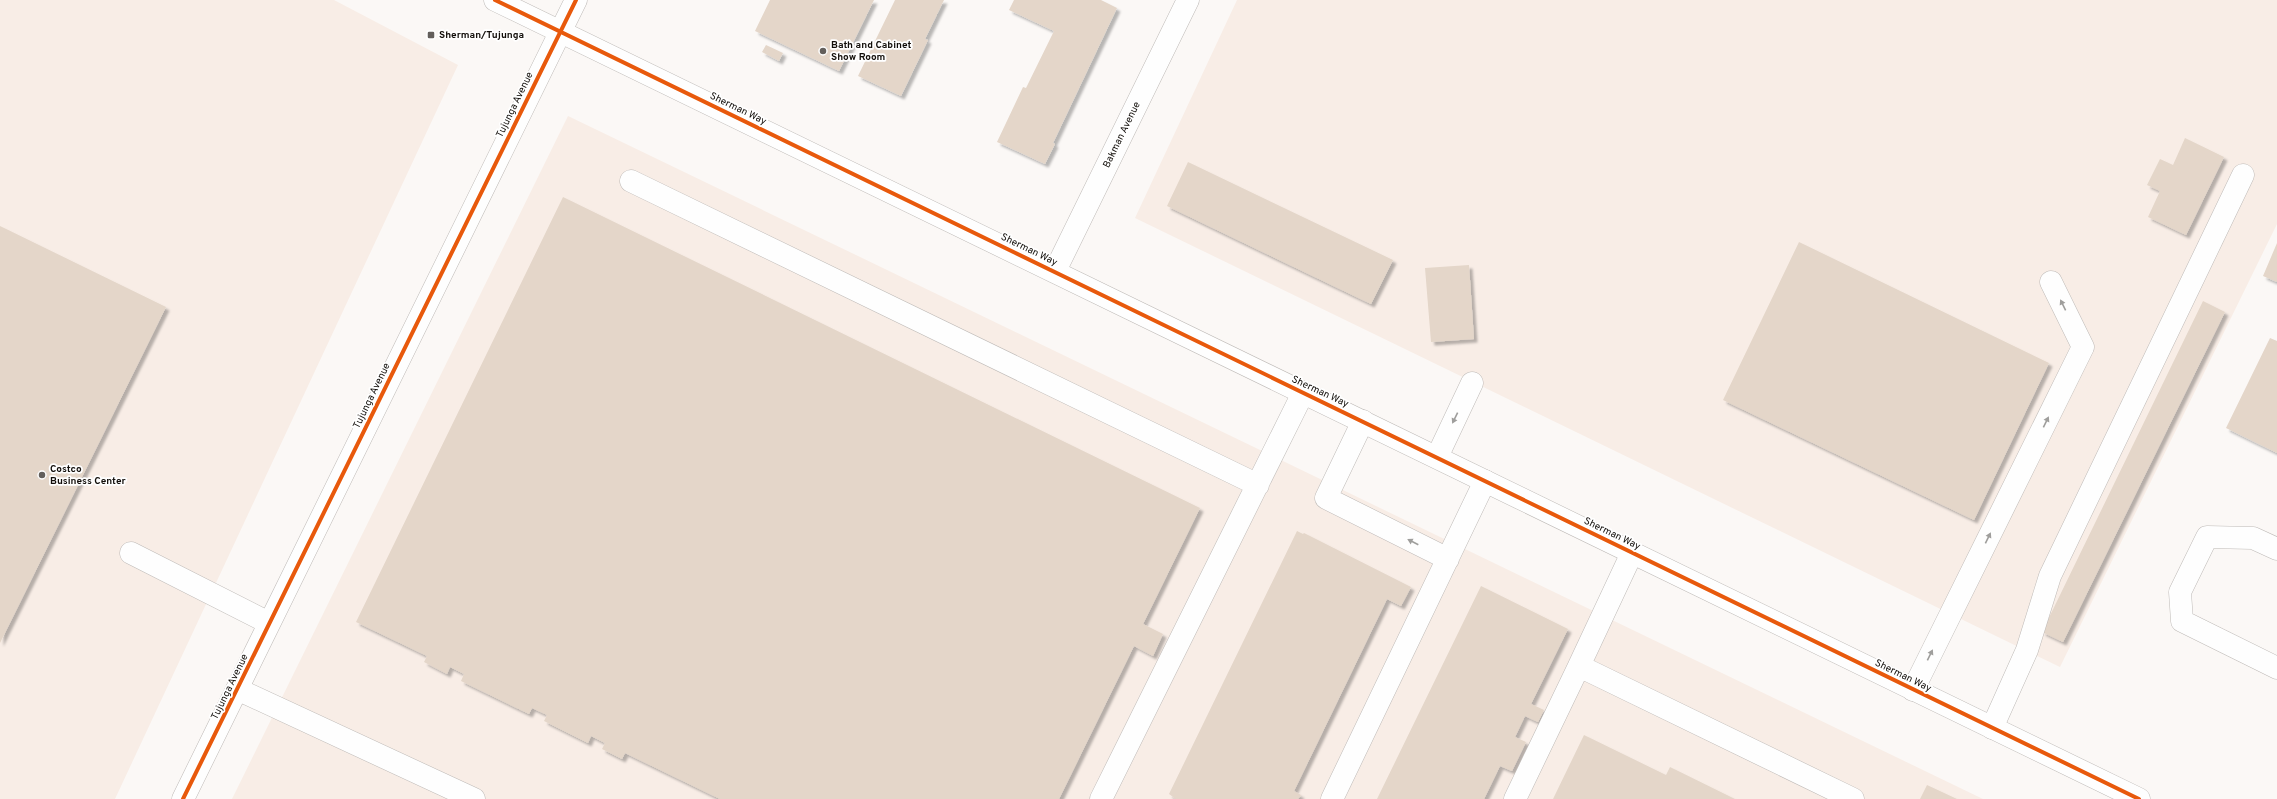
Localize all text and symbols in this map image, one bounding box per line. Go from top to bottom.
place label: Sherman/Tujunga [439,29,524,42]
marker: Sherman/Tujunga [426,30,436,40]
place label: Bath and Cabinet Show Room [831,39,911,64]
marker: Bath and Cabinet Show Room [818,46,828,56]
street label: Tujunga Avenue [493,70,537,140]
street label: Sherman Way [708,90,768,128]
street label: Bakman Avenue [1100,100,1144,170]
street label: Sherman Way [999,231,1059,269]
one-way arrow [2060,300,2066,311]
street label: Tujunga Avenue [350,361,394,431]
street label: Sherman Way [1289,373,1351,411]
one-way arrow [1452,412,1458,424]
one-way arrow [2042,416,2049,428]
place label: Costco Business Center [50,463,127,488]
marker: Costco Business Center [37,470,47,480]
street label: Sherman Way [1582,515,1642,553]
one-way arrow [1985,533,1991,544]
one-way arrow [1407,539,1419,545]
one-way arrow [1927,649,1933,661]
street label: Tujunga Avenue [208,652,252,722]
street label: Sherman Way [1873,657,1933,695]

